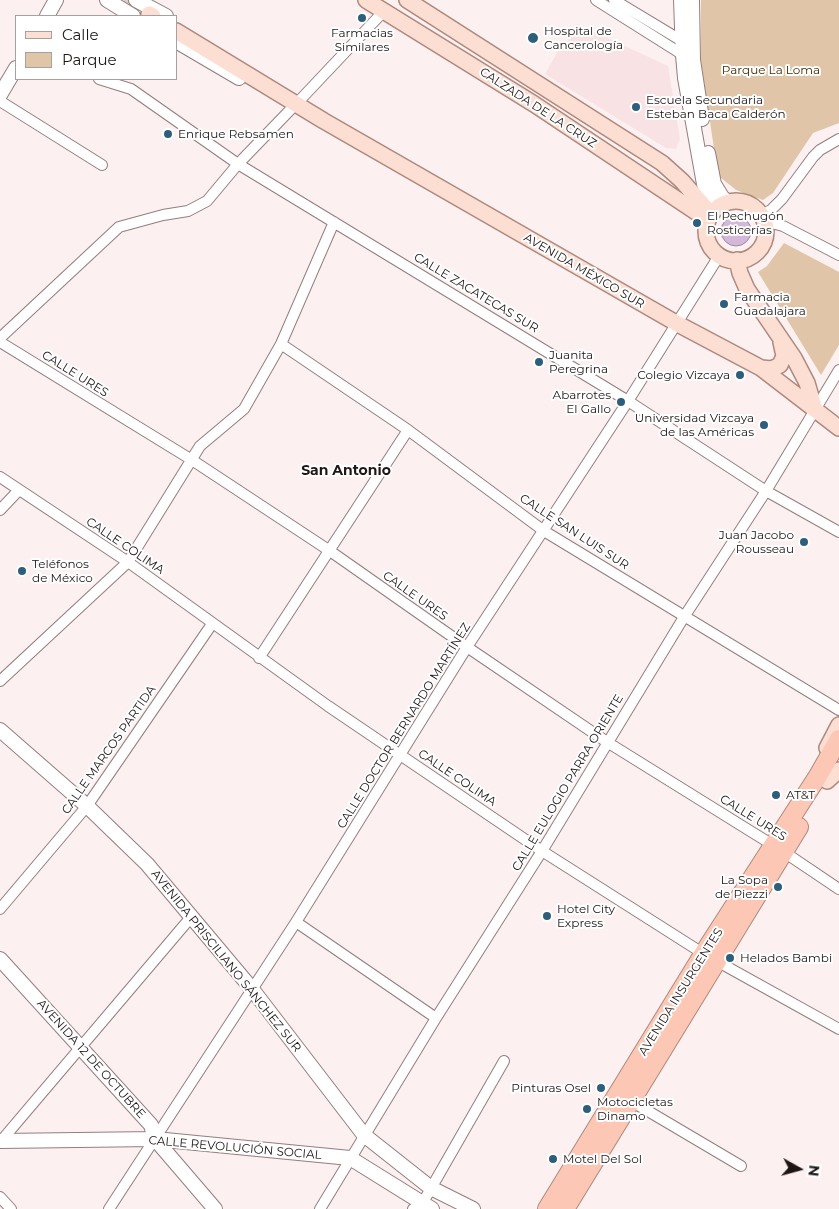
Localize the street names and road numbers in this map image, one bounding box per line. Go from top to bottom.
street label: CALZADA DE LA CRUZ [477,65,599,151]
street label: AVENIDA MÉXICO SUR [521,231,647,311]
street label: CALLE ZACATECAS SUR [411,250,541,336]
street label: CALLE URES [39,348,111,400]
street label: CALLE SAN LUIS SUR [517,491,631,573]
street label: CALLE COLIMA [83,515,167,577]
street label: CALLE URES [380,568,450,624]
street label: CALLE DOCTOR BERNARDO MARTÍNEZ [334,620,474,832]
street label: CALLE MARCOS PARTIDA [59,683,159,817]
street label: CALLE EULOGIO PARRA ORIENTE [509,692,627,874]
street label: CALLE COLIMA [415,747,499,809]
street label: CALLE URES [717,792,789,844]
street label: AVENIDA PRISCILIANO SÁNCHEZ SUR [148,867,304,1055]
street label: AVENIDA INSURGENTES [636,926,726,1058]
street label: AVENIDA 12 DE OCTUBRE [34,997,148,1121]
street label: CALLE REVOLUCIÓN SOCIAL [148,1133,322,1163]

